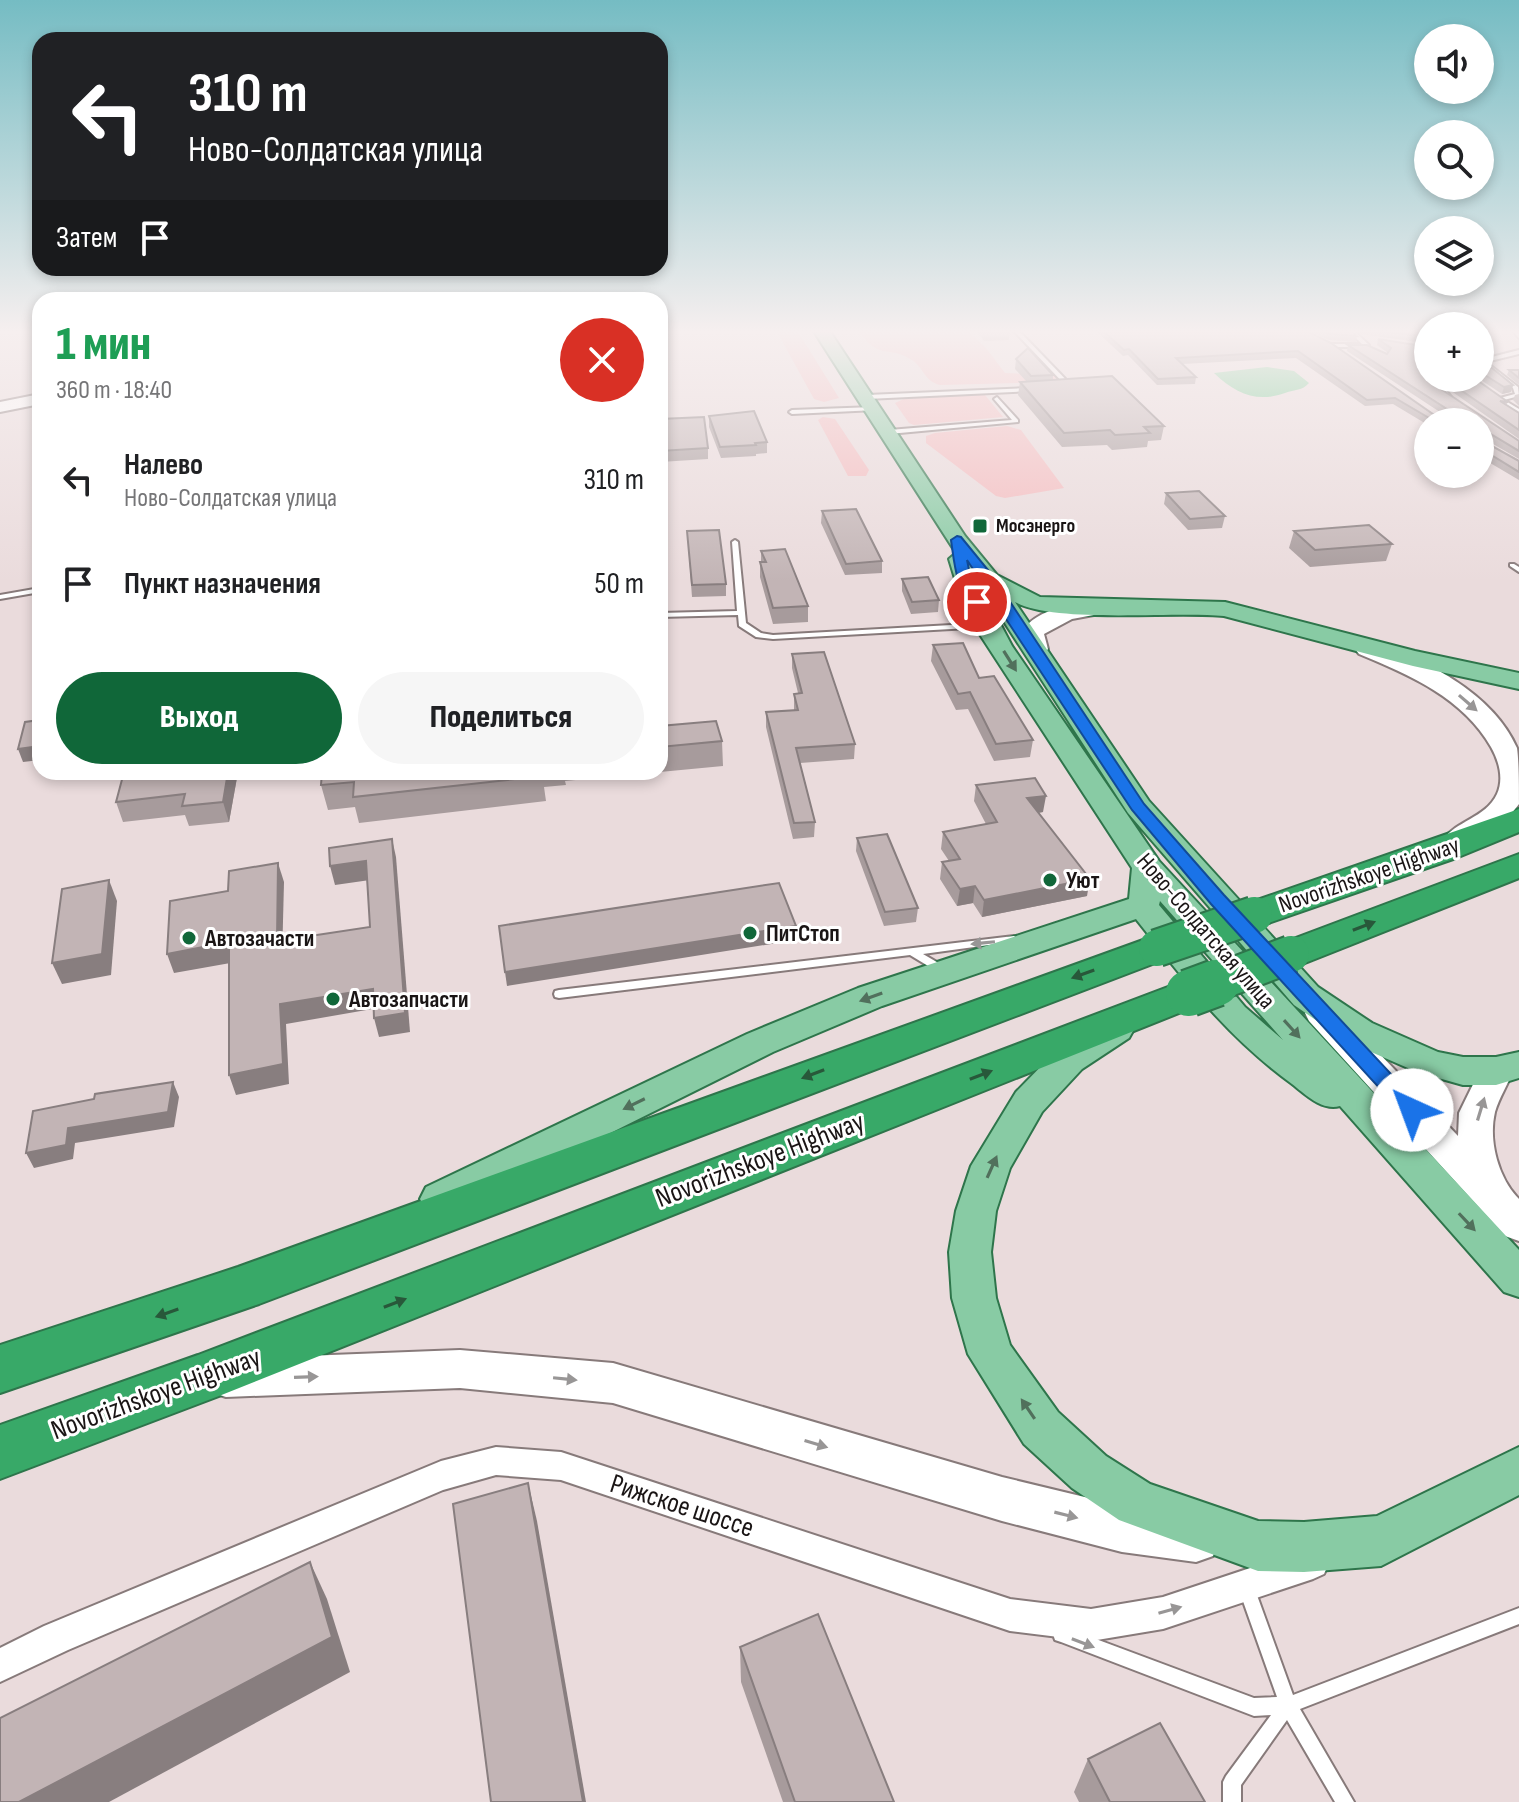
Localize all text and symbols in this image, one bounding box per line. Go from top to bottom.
map controls [1414,24,1494,488]
button: sound [1414,24,1494,104]
text: 310 m [188,61,308,128]
icon: left [56,64,160,168]
button: search [1414,120,1494,200]
text: Ново-Солдатская улица [188,129,483,172]
icon: arrive [133,216,177,260]
button: layers [1414,216,1494,296]
text: Затем [56,220,117,256]
button: + [1414,312,1494,392]
text: 1 мин [56,316,151,373]
button: close [560,318,644,402]
text: 360 m · 18:40 [56,375,172,406]
button: − [1414,408,1494,488]
text: Налево [124,447,203,483]
icon: left [56,458,100,502]
text: 310 m [584,462,644,498]
text: Ново-Солдатская улица [124,483,337,514]
place label: Мосэнерго [996,514,1075,538]
marker: Мосэнерго [971,517,989,535]
icon: arrive [56,562,100,606]
text: Пункт назначения [124,566,321,602]
text: 50 m [595,566,644,602]
pin [943,568,1011,636]
icon: arrive [955,580,999,624]
one-way arrow [1002,650,1016,672]
button: Выход [56,672,342,764]
button: Поделиться [358,672,644,764]
one-way arrow [1458,694,1478,711]
street label: Novorizhskoye Highway [1275,831,1463,919]
street label: Ново-Солдатская улица [1131,847,1281,1015]
place label: Уют [1066,866,1100,895]
marker: Уют [1041,871,1059,889]
place label: ПитСтоп [766,919,840,948]
one-way arrow [1352,919,1376,932]
place label: Автозачасти [204,924,314,953]
marker: ПитСтоп [741,924,759,942]
marker: Автозачасти [180,929,198,947]
one-way arrow [970,936,995,949]
one-way arrow [1071,968,1095,981]
place label: Автозапчасти [348,985,469,1014]
marker: Автозапчасти [324,990,342,1008]
one-way arrow [859,991,883,1004]
one-way arrow [1283,1020,1301,1039]
one-way arrow [801,1068,825,1081]
one-way arrow [969,1068,993,1081]
position arrow [1370,1068,1454,1152]
one-way arrow [623,1097,646,1111]
one-way arrow [1475,1097,1488,1121]
street label: Novorizhskoye Highway [651,1105,869,1215]
one-way arrow [985,1155,999,1178]
one-way arrow [1458,1212,1476,1231]
one-way arrow [383,1296,407,1309]
one-way arrow [155,1307,179,1319]
street label: Novorizhskoye Highway [47,1341,265,1447]
one-way arrow [294,1370,319,1383]
one-way arrow [553,1372,578,1385]
one-way arrow [1021,1398,1036,1419]
one-way arrow [805,1438,829,1451]
street label: Рижское шоссе [606,1467,758,1545]
one-way arrow [1054,1510,1079,1522]
one-way arrow [1159,1603,1183,1616]
one-way arrow [1071,1637,1095,1650]

